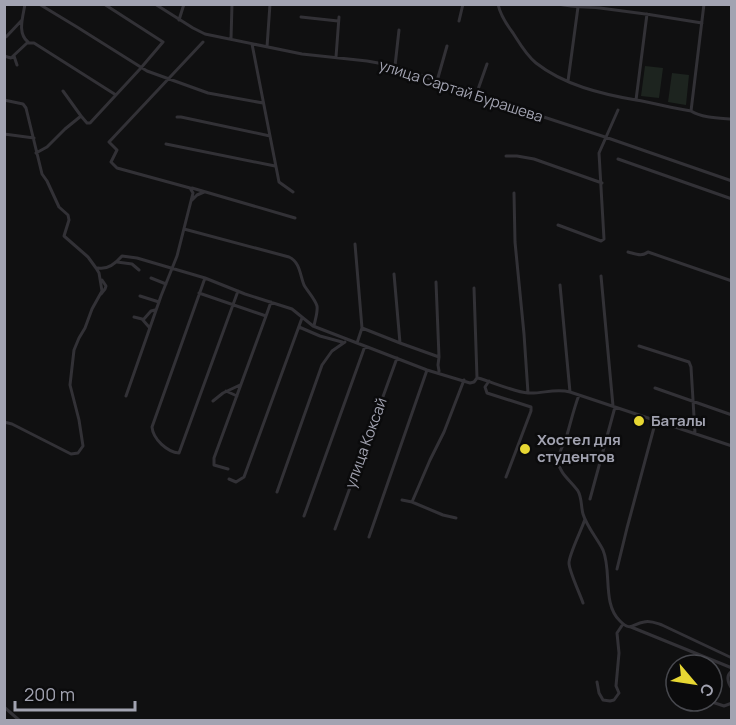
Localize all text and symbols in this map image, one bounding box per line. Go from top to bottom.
street label: улица Сартай Бурашева [377,54,546,127]
street label: улица Коксай [339,395,392,491]
place label: Баталы [651,410,706,431]
marker: Баталы [632,414,646,428]
place label: Хостел для студентов [537,429,621,467]
marker: Хостел для студентов [518,442,532,456]
north arrow [664,653,724,713]
scale bar [15,674,135,712]
text: С [695,680,720,701]
text: 200 m [24,682,75,706]

